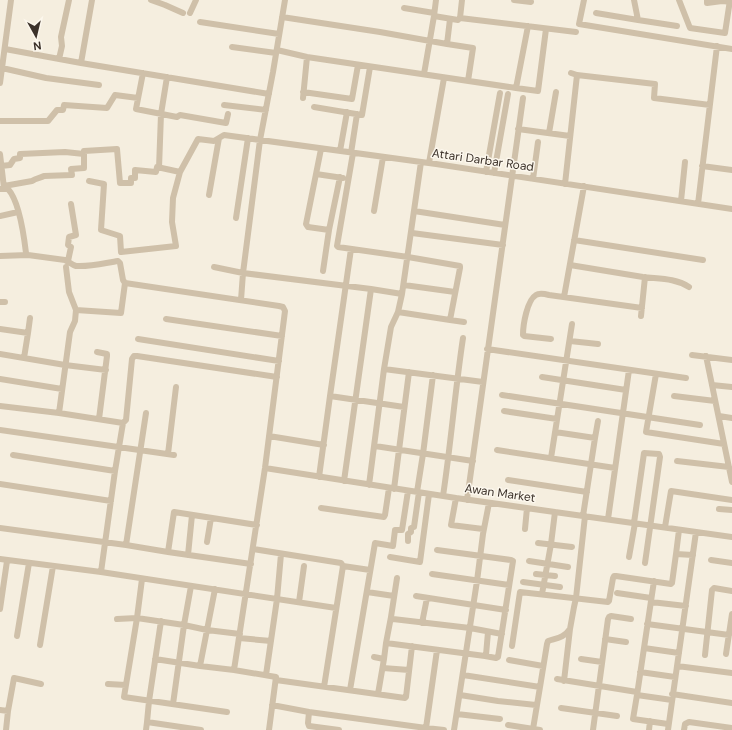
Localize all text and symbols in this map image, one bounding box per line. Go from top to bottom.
north arrow [16,16,56,56]
text: N [32,38,42,53]
street label: Attari Darbar Road [431,145,535,175]
street label: Awan Market [464,480,537,506]

